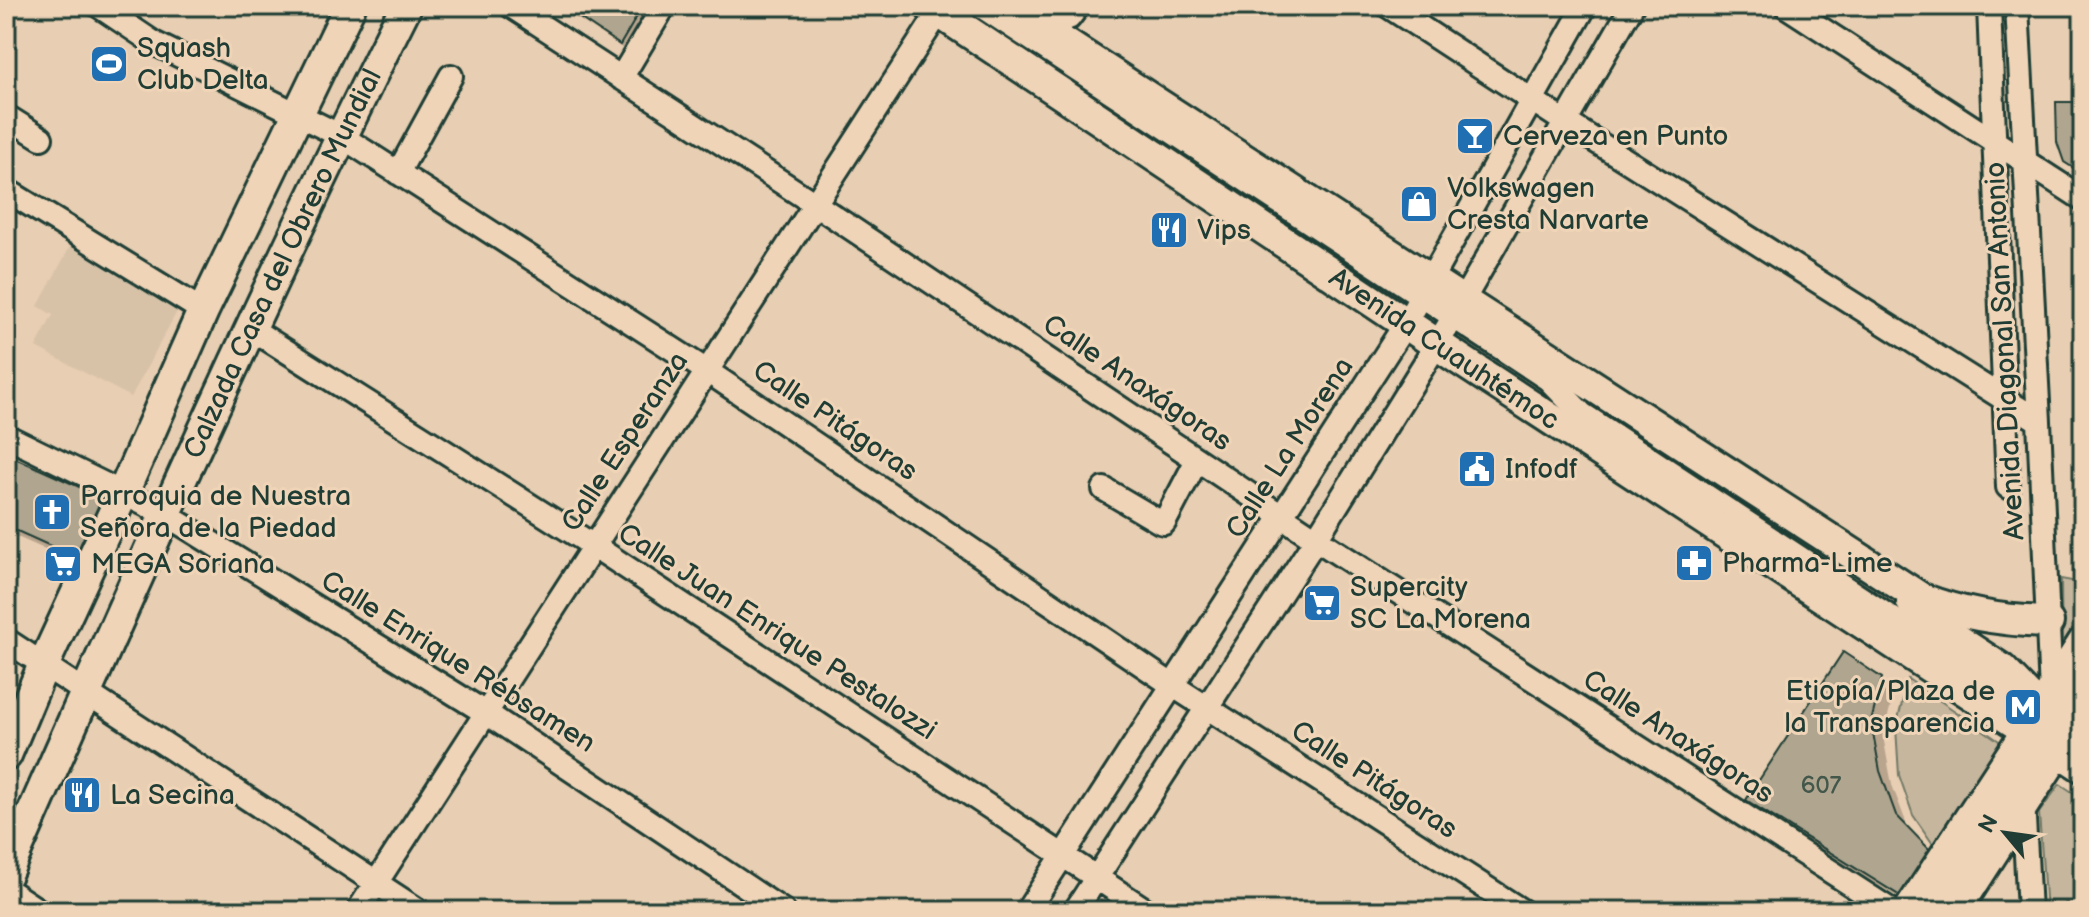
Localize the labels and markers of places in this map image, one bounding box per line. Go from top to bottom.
place label: Squash Club Delta [137,32,269,97]
sports icon: Squash Club Delta [88,43,130,85]
bar icon: Cerveza en Punto [1454,115,1496,157]
place label: Cerveza en Punto [1503,120,1728,153]
place label: Volkswagen Cresta Narvarte [1447,172,1649,237]
shop icon: Volkswagen Cresta Narvarte [1398,183,1440,225]
restaurant icon: Vips [1148,209,1190,251]
place label: Vips [1197,214,1251,247]
public building icon: Infodf [1456,448,1498,490]
place label: Infodf [1505,453,1578,486]
place label: Parroquia de Nuestra Señora de la Piedad [80,480,351,545]
church icon: Parroquia de Nuestra Señora de la Piedad [31,491,73,533]
pharmacy icon: Pharma-Lime [1673,542,1715,584]
supermarket icon: MEGA Soriana [42,543,84,585]
place label: Pharma-Lime [1722,547,1893,580]
place label: MEGA Soriana [91,548,275,581]
place label: Supercity SC La Morena [1350,571,1531,636]
supermarket icon: Supercity SC La Morena [1301,582,1343,624]
place label: Etiopía/Plaza de la Transparencia [1785,675,1995,740]
metro station icon: Etiopía/Plaza de la Transparencia [2002,686,2044,728]
restaurant icon: La Secina [61,774,103,816]
place label: La Secina [110,779,235,812]

